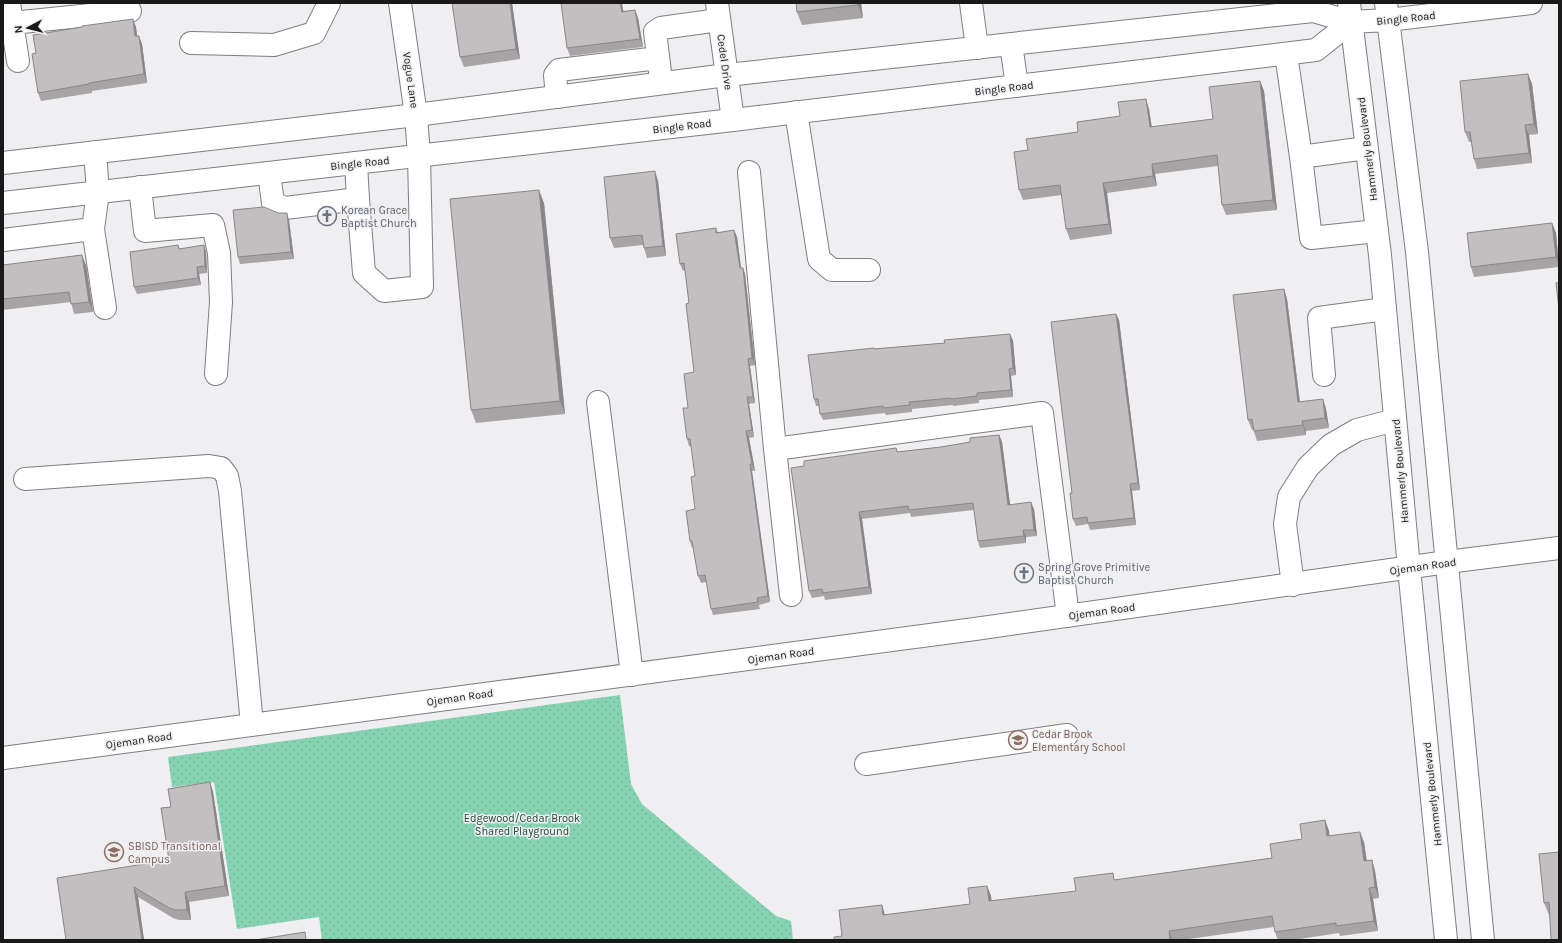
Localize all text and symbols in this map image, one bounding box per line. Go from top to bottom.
north arrow [8,8,48,48]
street label: Bingle Road [1376,9,1436,28]
text: N [12,24,26,34]
street label: Cedel Drive [714,33,735,91]
street label: Vogue Lane [400,51,421,109]
street label: Bingle Road [974,78,1034,99]
street label: Hammerly Boulevard [1355,96,1380,202]
street label: Bingle Road [652,116,712,137]
street label: Bingle Road [330,154,390,173]
place label: Korean Grace Baptist Church [341,204,417,230]
church icon: Korean Grace Baptist Church [316,205,338,227]
street label: Hammerly Boulevard [1389,418,1412,524]
street label: Ojeman Road [1389,555,1457,578]
place label: Spring Grove Primitive Baptist Church [1038,561,1151,587]
church icon: Spring Grove Primitive Baptist Church [1013,562,1035,584]
street label: Ojeman Road [1068,600,1136,623]
street label: Ojeman Road [747,644,815,667]
street label: Ojeman Road [426,686,494,709]
place label: Cedar Brook Elementary School [1032,728,1125,754]
street label: Ojeman Road [105,729,173,752]
school or university icon: Cedar Brook Elementary School [1007,729,1029,751]
street label: Hammerly Boulevard [1421,741,1444,847]
park label: Edgewood/Cedar Brook Shared Playground [464,812,580,838]
place label: SBISD Transitional Campus [128,840,221,866]
school or university icon: SBISD Transitional Campus [103,841,125,863]

